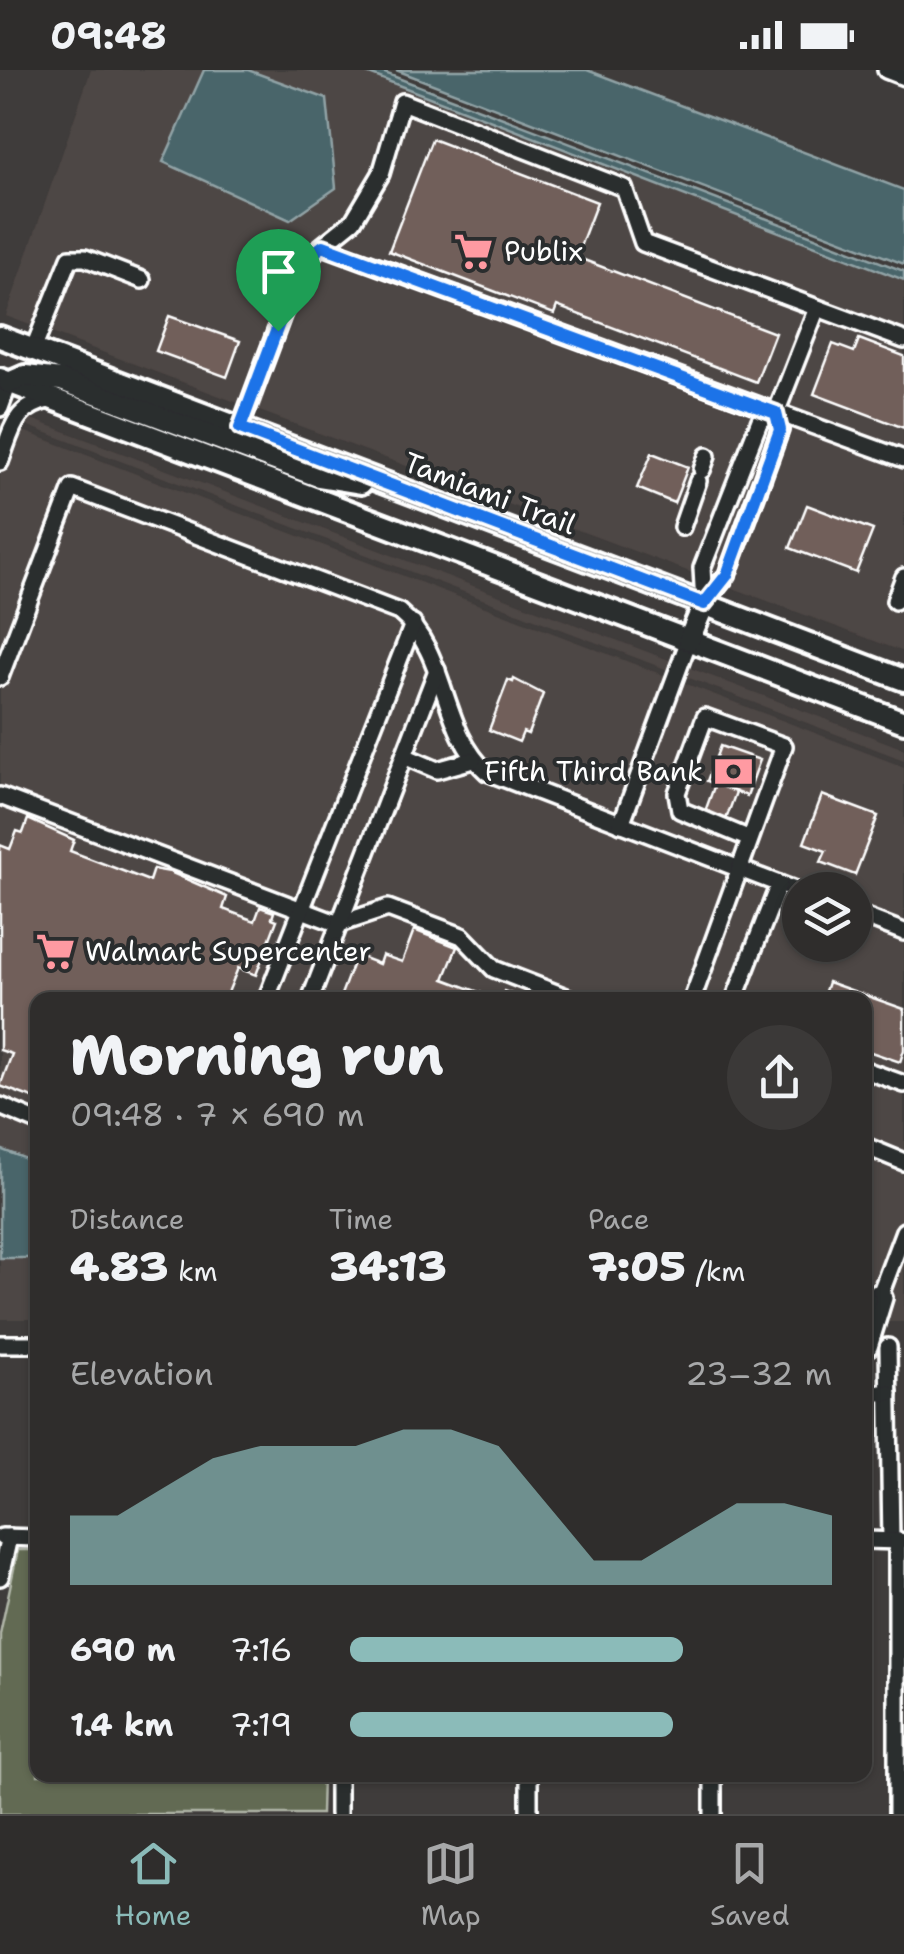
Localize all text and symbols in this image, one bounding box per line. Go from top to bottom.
text: 09:48 [50,10,167,61]
pin [236,229,321,332]
supermarket icon: Publix [453,230,495,272]
place label: Publix [504,232,583,270]
icon: arrive [251,244,306,299]
street label: Tamiami Trail [399,443,582,543]
bank icon: Fifth Third Bank [712,750,754,792]
place label: Fifth Third Bank [484,752,703,790]
map controls [782,872,872,962]
button: layers [782,872,872,962]
supermarket icon: Walmart Supercenter [34,930,76,972]
place label: Walmart Supercenter [85,932,372,970]
text: Morning run [70,1018,444,1092]
button: share [727,1025,832,1130]
text: 09:48 · 7 × 690 m [70,1093,364,1136]
text: Distance [70,1200,185,1238]
text: Time [329,1200,393,1238]
text: Pace [588,1200,650,1238]
text: 4.83 [70,1238,168,1294]
text: 34:13 [329,1238,447,1294]
text: 7:05 [588,1238,686,1294]
text: km [168,1252,218,1290]
text: /km [686,1252,745,1290]
text: Elevation [70,1352,213,1395]
text: 23–32 m [685,1352,832,1395]
text: 690 m [70,1628,176,1671]
text: 7:16 [230,1628,292,1671]
text: 1.4 km [70,1703,173,1746]
text: 7:19 [230,1703,292,1746]
tab: Home [115,1836,192,1934]
tab: Map [421,1836,481,1934]
tab: Saved [710,1836,789,1934]

